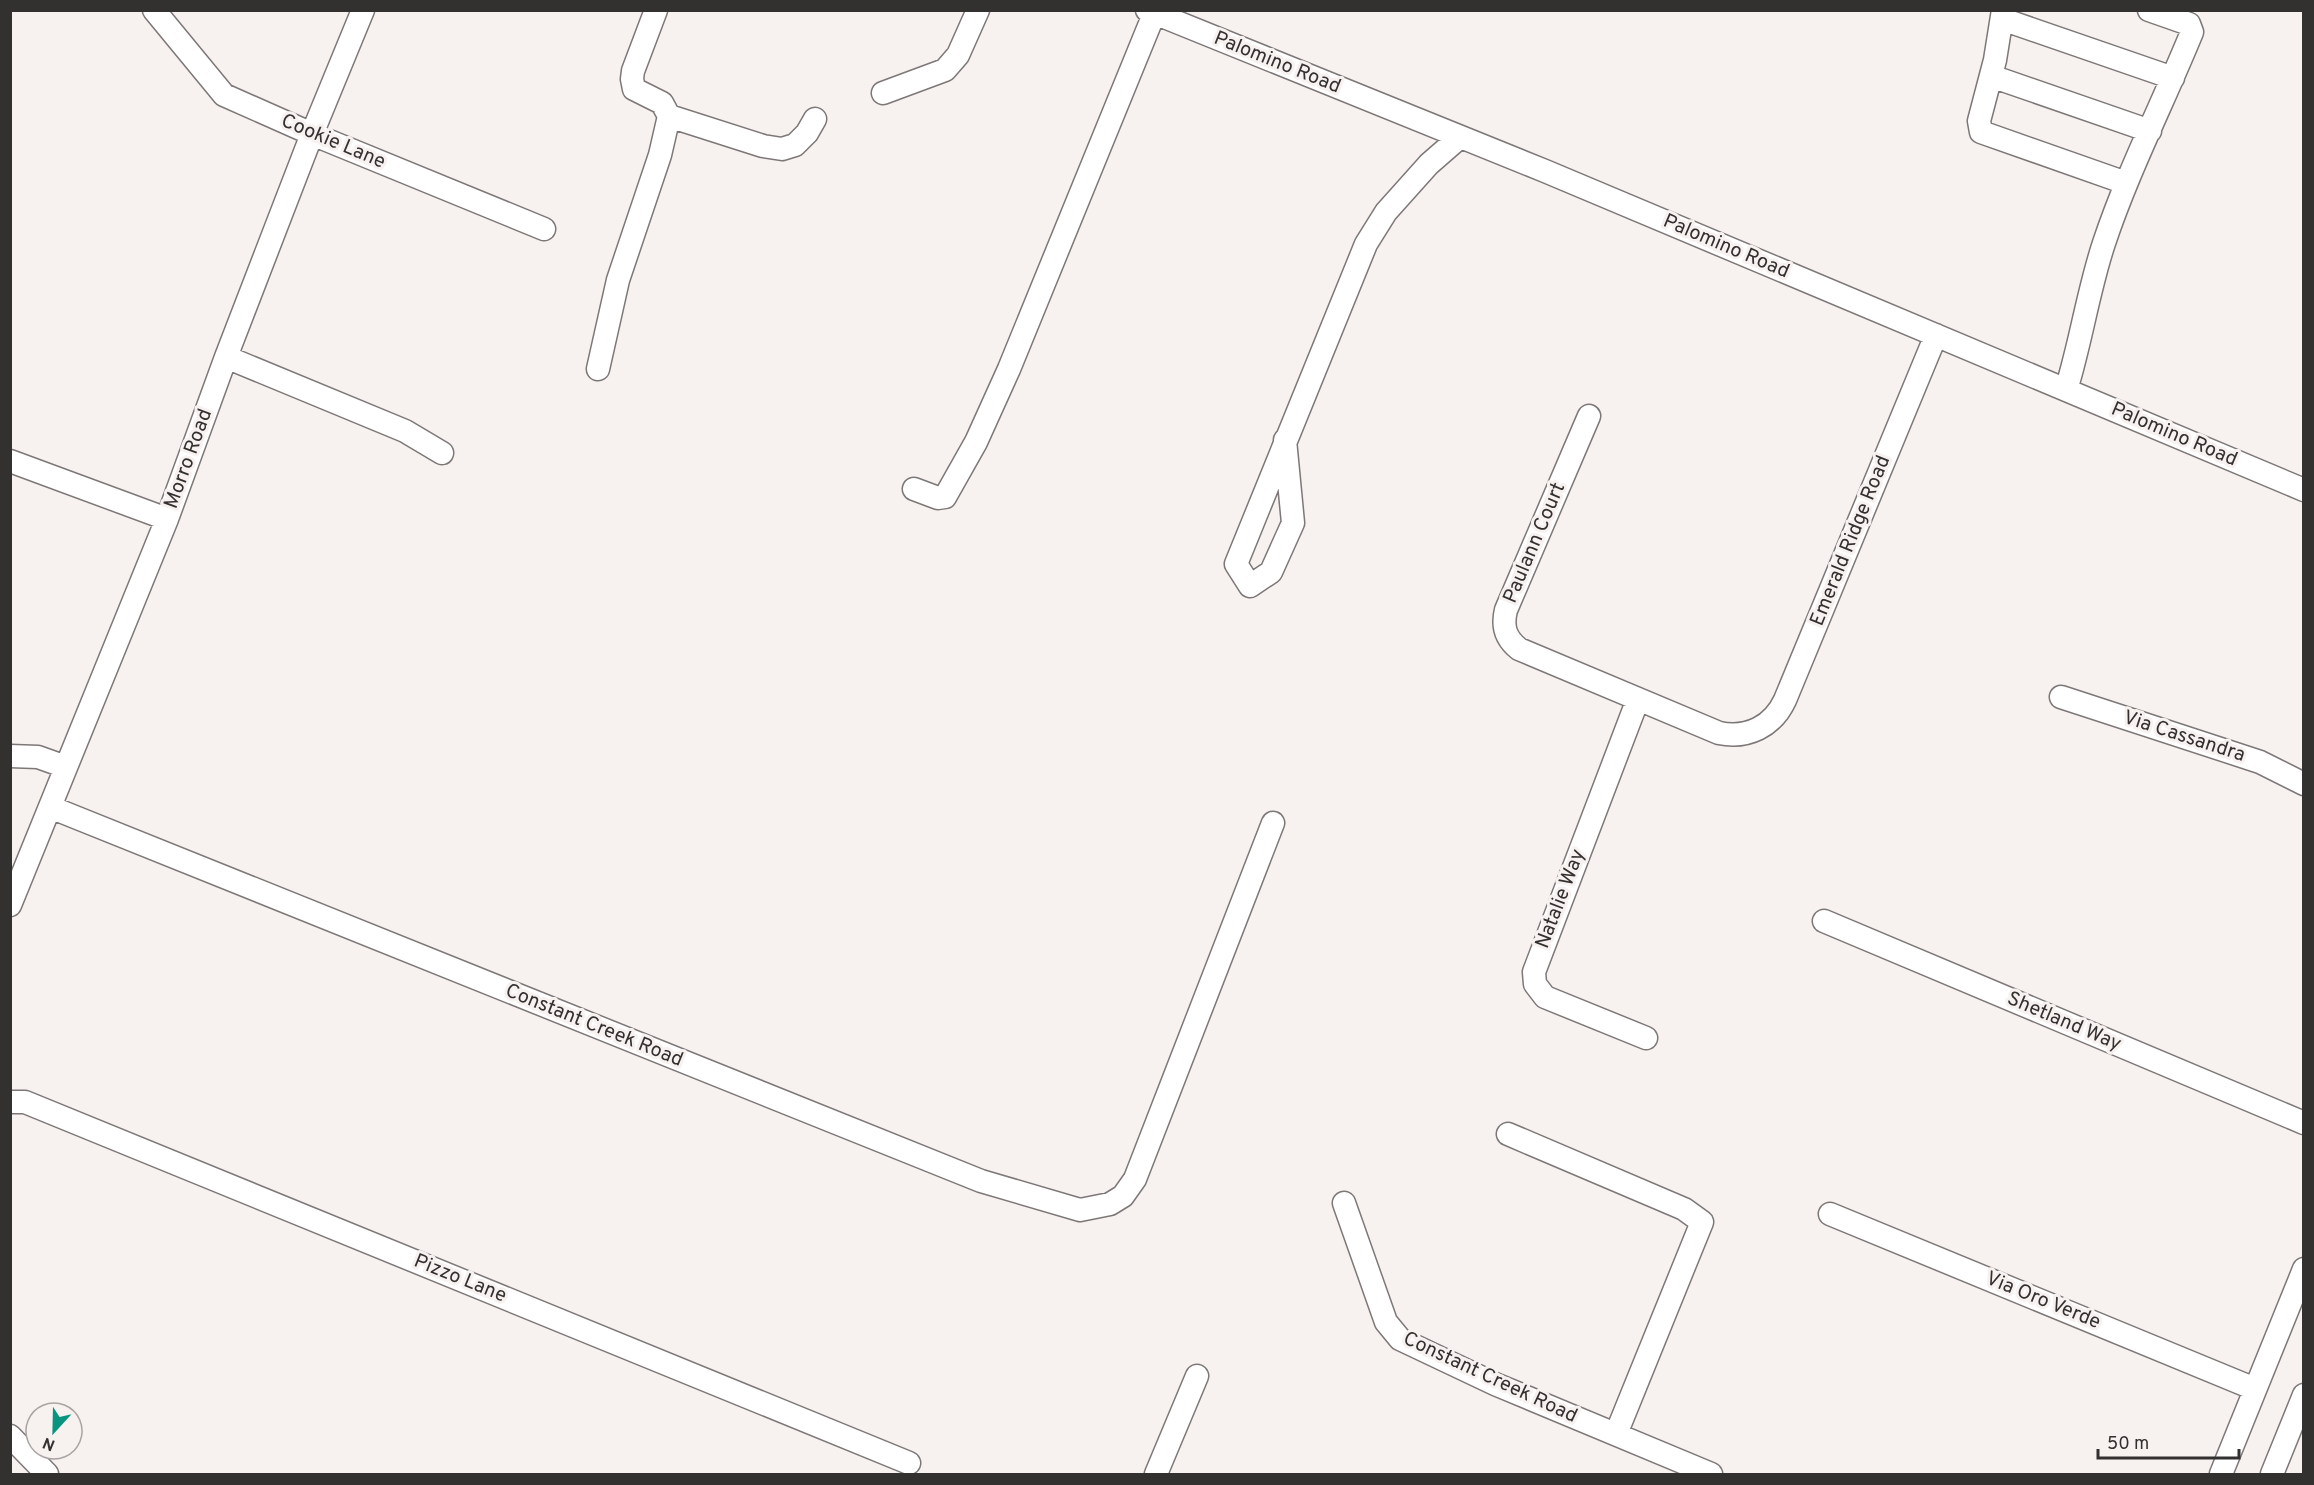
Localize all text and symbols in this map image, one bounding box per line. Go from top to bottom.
street label: Palomino Road [1210,26,1344,100]
street label: Cookie Lane [277,108,389,176]
street label: Palomino Road [1659,209,1793,285]
street label: Palomino Road [2107,397,2241,473]
street label: Morro Road [159,406,219,512]
street label: Emerald Ridge Road [1805,452,1897,630]
street label: Paulann Court [1498,479,1572,607]
street label: Via Cassandra [2120,705,2248,769]
street label: Natalie Way [1530,846,1592,952]
street label: Constant Creek Road [501,978,687,1074]
street label: Shetland Way [2003,986,2125,1058]
street label: Pizzo Lane [410,1249,510,1309]
street label: Via Oro Verde [1982,1266,2104,1336]
street label: Constant Creek Road [1399,1326,1581,1430]
north arrow [24,1401,84,1461]
scale bar [2098,1422,2239,1460]
text: N [40,1432,58,1454]
text: 50 m [2107,1433,2149,1456]

